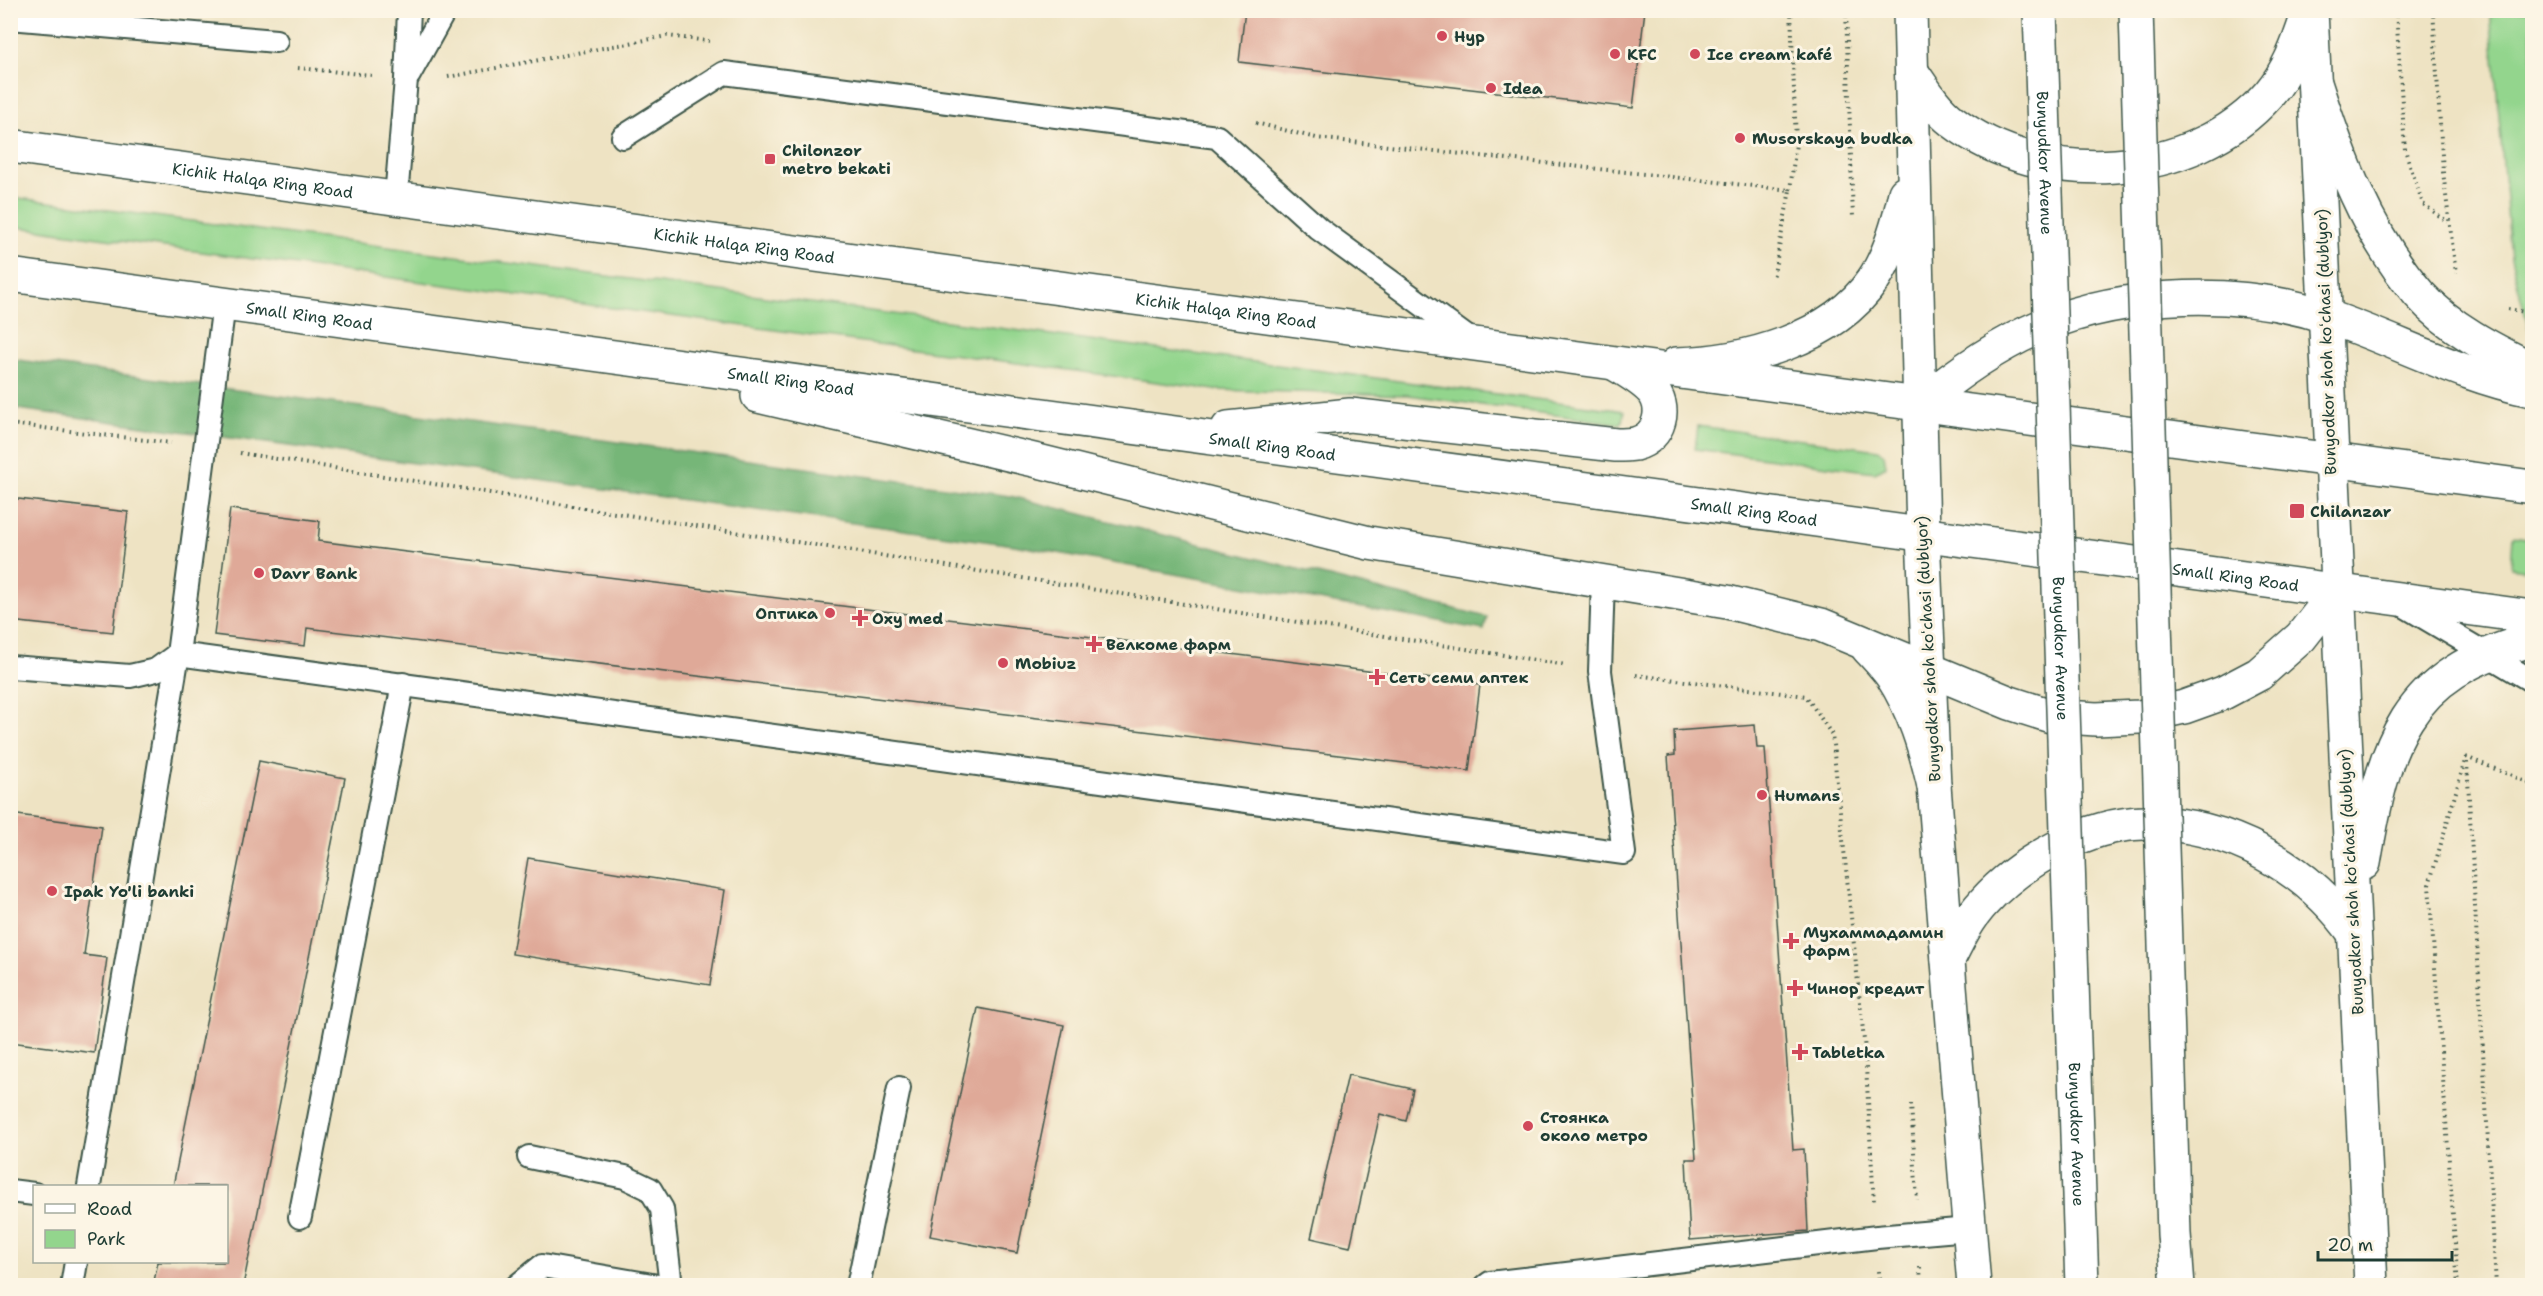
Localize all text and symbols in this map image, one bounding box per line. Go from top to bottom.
place label: Нур [1454,26,1485,47]
marker: Нур [1435,29,1449,43]
place label: KFC [1627,44,1657,65]
place label: Ice cream kafé [1707,44,1833,65]
marker: KFC [1608,47,1622,61]
marker: Ice cream kafé [1688,47,1702,61]
place label: Idea [1503,78,1543,99]
marker: Idea [1484,81,1498,95]
street label: Bunyudkor Avenue [2032,91,2058,235]
place label: Musorskaya budka [1752,128,1913,149]
marker: Musorskaya budka [1733,131,1747,145]
place label: Chilonzor metro bekati [782,140,891,179]
marker: Chilonzor metro bekati [763,152,777,166]
street label: Kichik Halqa Ring Road [171,158,355,203]
street label: Bunyodkor shoh koʻchasi (dublyor) [2311,209,2341,475]
street label: Kichik Halqa Ring Road [653,223,836,268]
street label: Kichik Halqa Ring Road [1134,288,1318,333]
street label: Small Ring Road [245,297,374,335]
street label: Small Ring Road [726,362,856,400]
street label: Small Ring Road [1208,427,1337,465]
street label: Small Ring Road [1689,493,1819,530]
place label: Chilanzar [2310,501,2392,522]
marker: Chilanzar [2288,502,2306,520]
street label: Bunyodkor shoh koʻchasi (dublyor) [1911,516,1945,782]
street label: Small Ring Road [2171,558,2300,596]
place label: Davr Bank [271,563,358,584]
marker: Davr Bank [252,566,266,580]
street label: Bunyudkor Avenue [2048,576,2074,721]
place label: Оптика [755,603,818,624]
marker: Оптика [823,606,837,620]
place label: Oxy med [872,608,943,629]
marker: Oxy med [853,611,867,625]
place label: Велкоме фарм [1106,634,1232,655]
marker: Велкоме фарм [1087,637,1101,651]
place label: Mobiuz [1015,653,1076,674]
marker: Mobiuz [996,656,1010,670]
place label: Сеть семи аптек [1389,667,1528,688]
marker: Сеть семи аптек [1370,670,1384,684]
street label: Bunyodkor shoh koʻchasi (dublyor) [2334,749,2368,1015]
place label: Humans [1774,785,1840,806]
marker: Humans [1755,788,1769,802]
place label: Ipak Yo'li banki [64,881,194,902]
marker: Ipak Yo'li banki [45,884,59,898]
place label: Мухаммадамин фарм [1803,922,1944,961]
marker: Мухаммадамин фарм [1784,934,1798,948]
place label: Чинор кредит [1807,978,1925,999]
marker: Чинор кредит [1788,981,1802,995]
place label: Tabletka [1812,1042,1885,1063]
marker: Tabletka [1793,1045,1807,1059]
street label: Bunyudkor Avenue [2064,1062,2090,1207]
place label: Стоянка около метро [1540,1107,1648,1146]
marker: Стоянка около метро [1521,1119,1535,1133]
legend [33,1185,228,1263]
text: Road [87,1197,132,1221]
scale bar [2318,1224,2452,1262]
text: Park [87,1227,126,1251]
text: 20 m [2327,1233,2373,1257]

